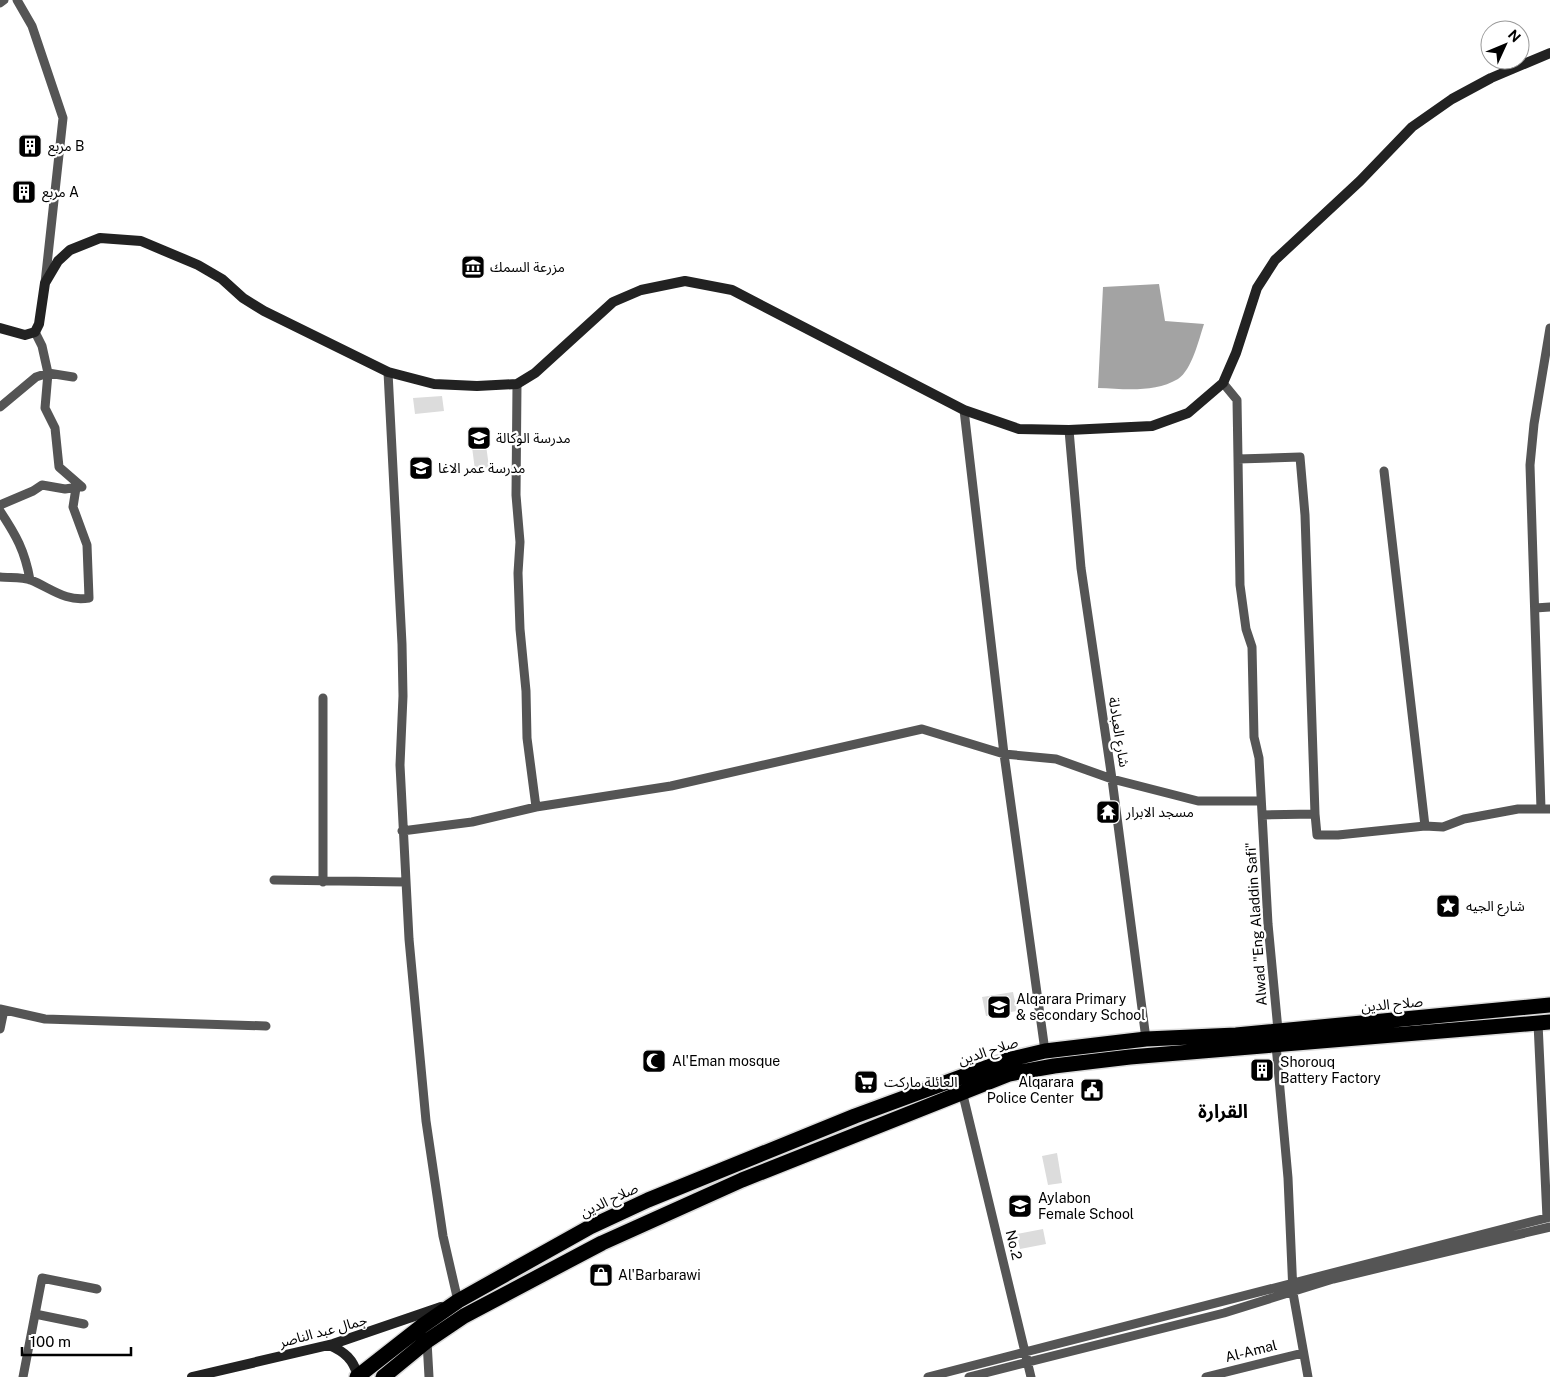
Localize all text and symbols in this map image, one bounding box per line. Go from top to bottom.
north arrow [1480,20,1530,70]
text: N [1505,26,1524,45]
building icon: مربع B [17,133,43,159]
place label: مربع B [48,138,84,157]
building icon: مربع A [11,179,37,205]
place label: مربع A [42,184,79,203]
museum icon: مزرعة السمك [460,254,486,280]
place label: مزرعة السمك [490,259,565,276]
school or university icon: مدرسة الوكالة [466,425,492,451]
place label: مدرسة الوكالة [496,430,571,447]
school or university icon: مدرسة عمر الاغا [408,455,434,481]
place label: مدرسة عمر الاغا [438,460,525,477]
street label: شارع العبادلة [1103,696,1132,769]
temple icon: مسجد الابرار [1095,799,1121,825]
place label: مسجد الابرار [1125,804,1194,821]
street label: Alwad "Eng Aladdin Safi" [1242,842,1270,1006]
place icon: شارع الجيه [1435,893,1461,919]
place label: شارع الجيه [1466,898,1525,917]
place label: Alqarara Primary & secondary School [1016,991,1146,1023]
street label: صلاح الدين [1360,993,1424,1018]
school or university icon: Alqarara Primary & secondary School [986,994,1012,1020]
street label: صلاح الدين [956,1034,1021,1071]
mosque icon: Al'Eman mosque [641,1048,667,1074]
place label: Al'Eman mosque [672,1053,780,1069]
place label: Shorouq Battery Factory [1280,1054,1381,1086]
building icon: Shorouq Battery Factory [1249,1057,1275,1083]
supermarket icon: العائلة ماركت [853,1069,879,1095]
place label: العائلة ماركت [884,1074,958,1091]
place label: Alqarara Police Center [987,1074,1074,1106]
public building icon: Alqarara Police Center [1079,1077,1105,1103]
district label: القرارة [1198,1100,1248,1123]
street label: صلاح الدين [577,1179,642,1223]
place label: Aylabon Female School [1038,1190,1134,1222]
school or university icon: Aylabon Female School [1007,1193,1033,1219]
street label: No.2 [1003,1228,1025,1262]
shop icon: Al'Barbarawi [588,1262,614,1288]
place label: Al'Barbarawi [618,1267,701,1283]
street label: جمال عبد الناصر [276,1312,369,1352]
scale bar [22,1324,131,1356]
text: 100 m [30,1333,71,1350]
street label: Al-Amal [1223,1337,1279,1365]

